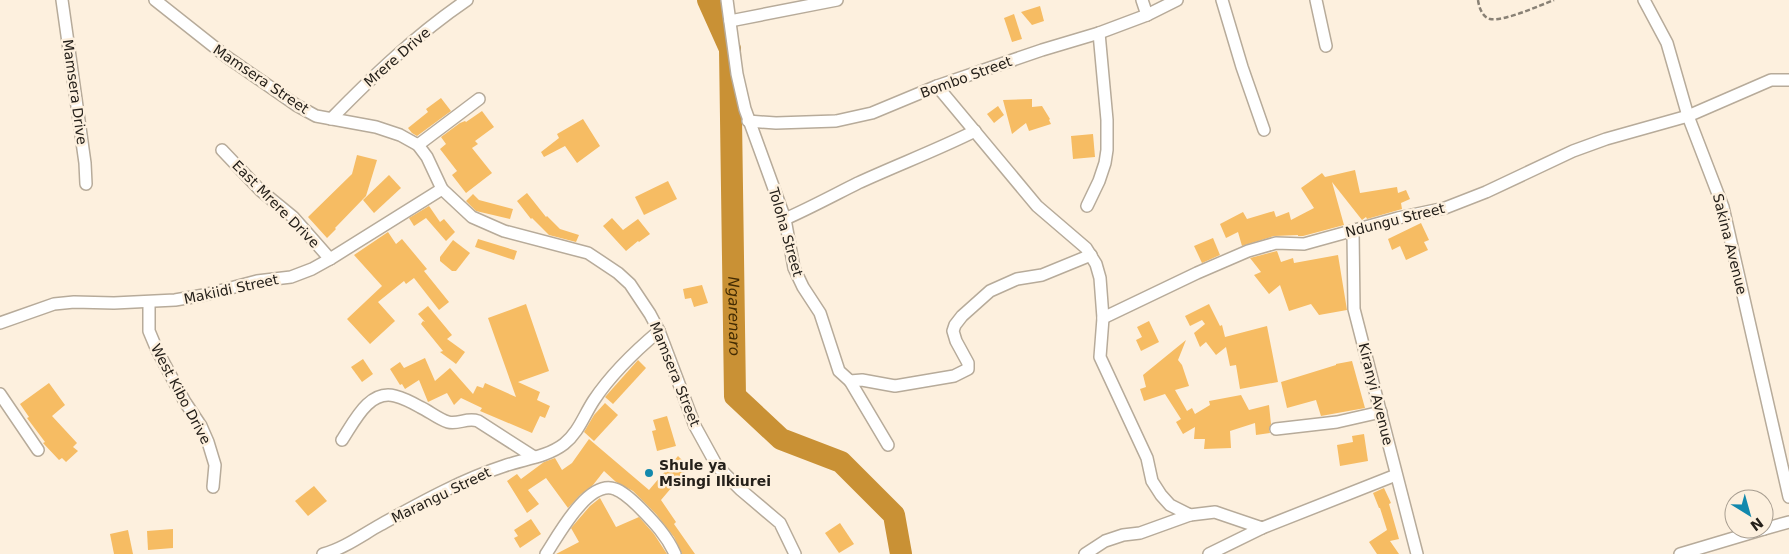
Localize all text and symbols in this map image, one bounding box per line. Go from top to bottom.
street label: Mrere Drive [361,24,433,90]
street label: Mamsera Drive [60,38,90,146]
street label: Mamsera Street [210,41,312,117]
street label: Bombo Street [918,53,1014,101]
street label: East Mrere Drive [229,157,323,251]
street label: Toloha Street [765,185,806,279]
street label: Sakina Avenue [1710,192,1750,296]
street label: Ndungu Street [1344,200,1447,240]
street label: Makiidi Street [182,271,280,307]
water label: Ngarenaro [724,276,743,356]
street label: Mamsera Street [647,319,703,429]
street label: West Kibo Drive [148,341,214,447]
street label: Kiranyi Avenue [1356,341,1396,447]
place label: Shule ya Msingi Ilkiurei [659,457,771,489]
street label: Marangu Street [389,464,494,526]
marker: Shule ya Msingi Ilkiurei [643,467,655,479]
north arrow [1724,489,1774,539]
text: N [1747,514,1766,534]

